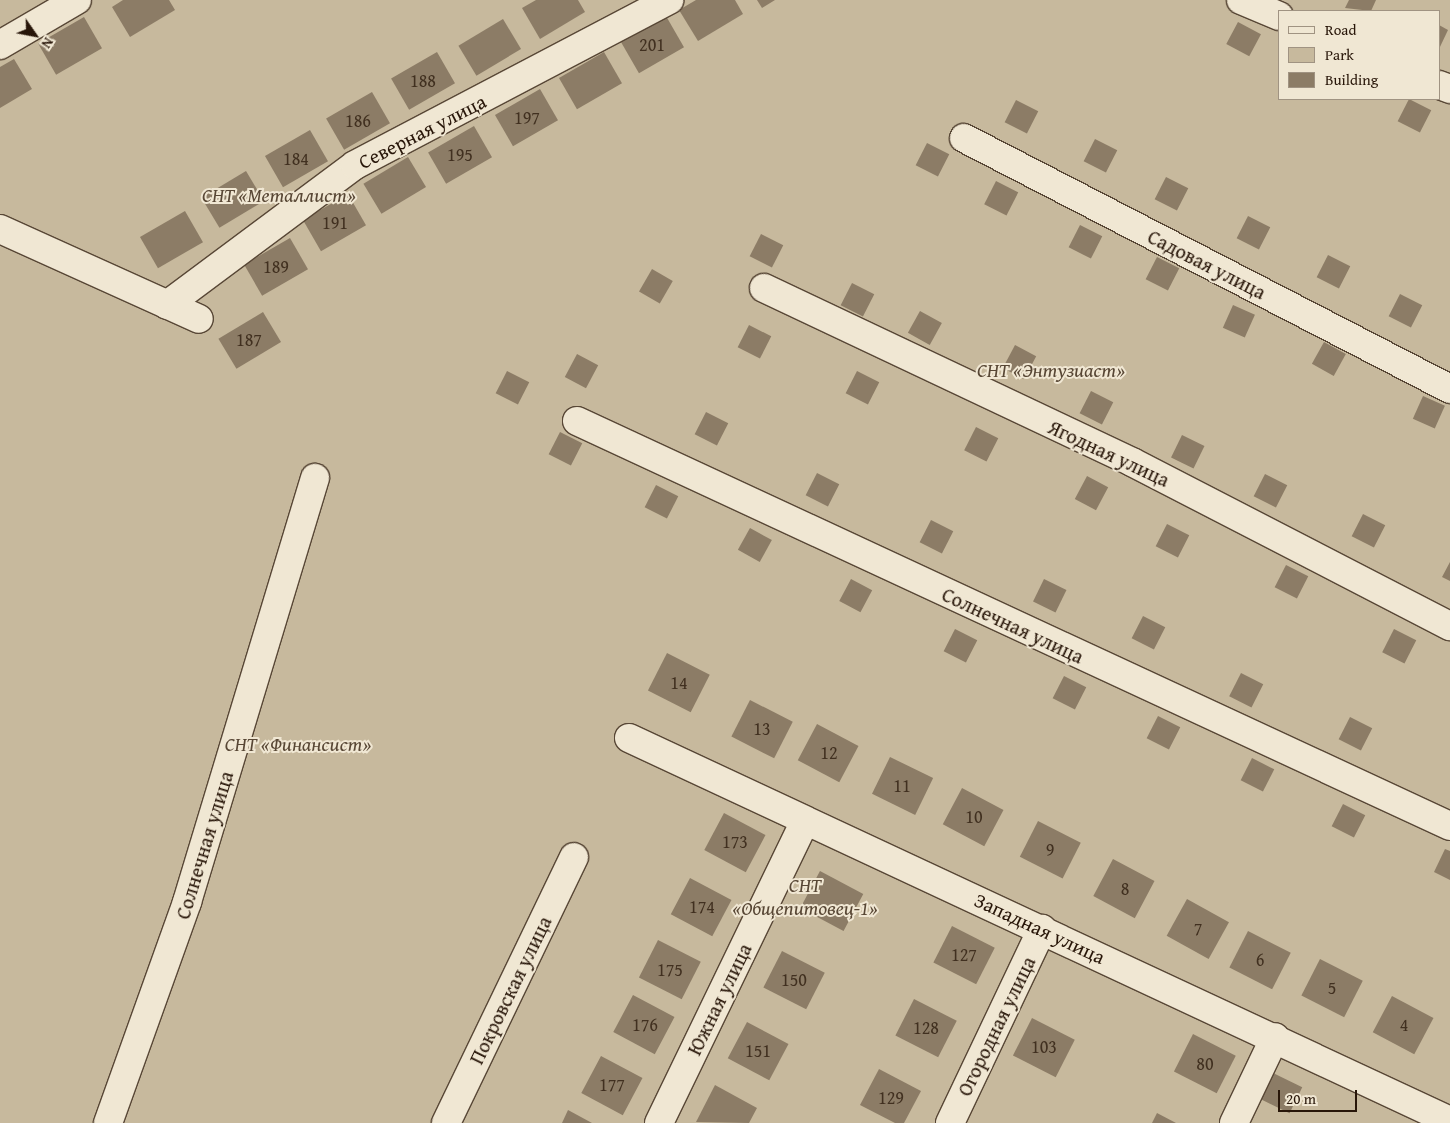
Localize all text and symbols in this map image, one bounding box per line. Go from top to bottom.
north arrow [10,10,60,60]
legend [1278,10,1440,100]
text: Road [1325,19,1356,40]
text: N [37,34,59,53]
house number: 201 [639,34,665,56]
text: Park [1325,44,1354,65]
text: Building [1325,69,1378,90]
house number: 188 [410,70,436,92]
street label: Северная улица [354,89,490,173]
house number: 197 [514,107,540,129]
house number: 186 [345,110,371,132]
house number: 195 [447,144,473,166]
house number: 184 [283,148,309,170]
park label: СНТ «Металлист» [202,182,356,206]
house number: 191 [322,212,348,234]
street label: Садовая улица [1144,224,1270,304]
house number: 189 [263,256,289,278]
house number: 187 [236,329,262,351]
park label: СНТ «Энтузиаст» [977,357,1125,381]
street label: Ягодная улица [1045,414,1173,492]
street label: Солнечная улица [938,582,1088,668]
house number: 14 [670,672,688,694]
house number: 13 [753,718,771,740]
park label: СНТ «Финансист» [225,731,371,755]
house number: 12 [820,742,838,764]
street label: Солнечная улица [170,768,238,922]
house number: 11 [893,775,911,797]
house number: 10 [965,806,983,828]
house number: 173 [722,831,748,853]
house number: 9 [1046,839,1054,861]
park label: СНТ «Общепитовец-1» [732,873,878,920]
house number: 8 [1121,878,1129,900]
street label: Западная улица [971,887,1109,969]
house number: 174 [689,896,715,918]
street label: Покровская улица [464,912,556,1068]
house number: 7 [1194,918,1202,940]
street label: Южная улица [682,939,756,1059]
house number: 127 [951,944,977,966]
house number: 6 [1256,949,1264,971]
street label: Огородная улица [952,952,1040,1100]
house number: 175 [657,959,683,981]
house number: 150 [781,969,807,991]
house number: 5 [1328,977,1336,999]
house number: 176 [632,1014,658,1036]
house number: 4 [1400,1014,1408,1036]
house number: 128 [913,1017,939,1039]
house number: 103 [1031,1036,1057,1058]
house number: 151 [745,1040,771,1062]
house number: 80 [1196,1053,1214,1075]
house number: 177 [599,1074,625,1096]
scale bar [1280,1080,1359,1112]
house number: 129 [878,1087,904,1109]
text: 20 m [1286,1088,1316,1109]

